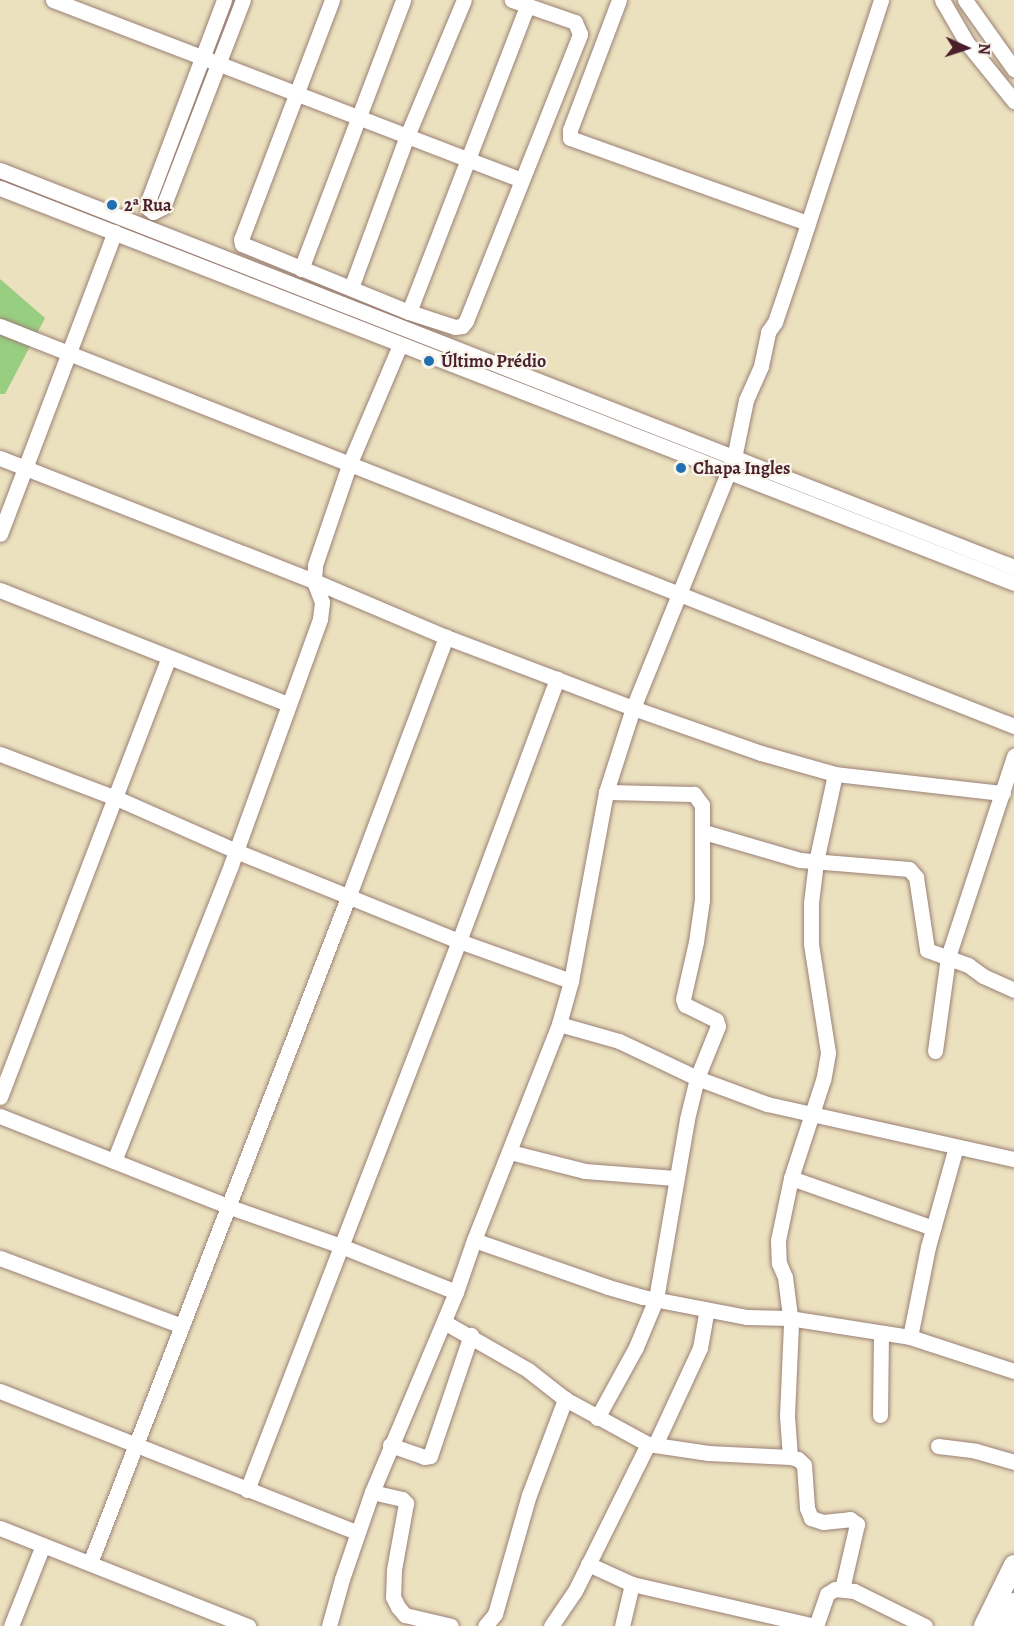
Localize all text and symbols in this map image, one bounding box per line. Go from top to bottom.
north arrow [936,18,996,78]
text: N [973,43,995,55]
place label: 2ª Rua [124,194,172,216]
marker: 2ª Rua [105,198,119,212]
place label: Último Prédio [441,350,546,372]
marker: Último Prédio [422,354,436,368]
place label: Chapa Ingles [693,457,790,479]
marker: Chapa Ingles [674,461,688,475]

